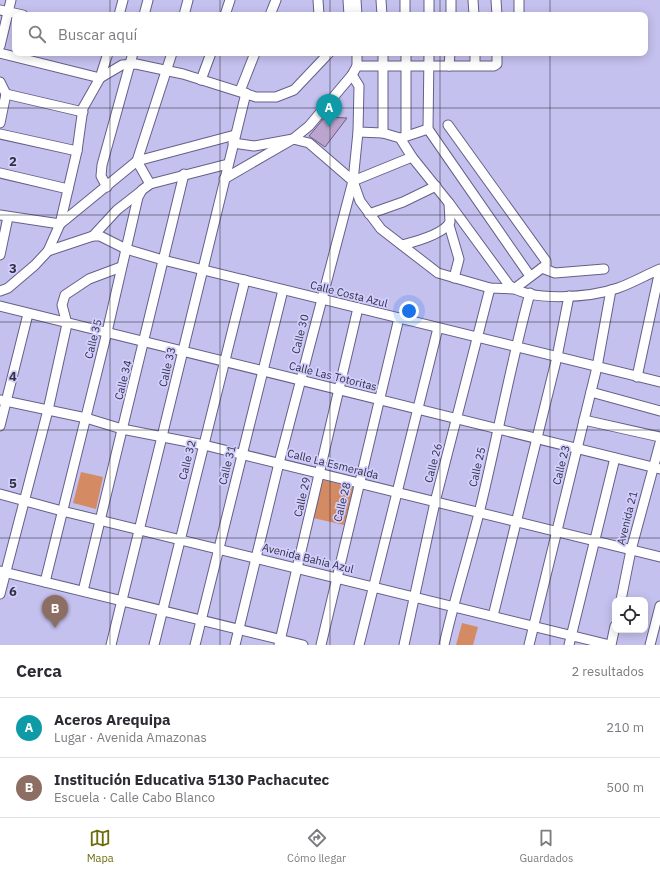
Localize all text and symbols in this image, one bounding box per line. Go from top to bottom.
search box [12,12,648,56]
icon: search [26,23,48,45]
text: Buscar aquí [58,25,137,44]
pin: A [316,94,342,127]
text: 2 [9,153,17,170]
text: 3 [9,260,17,277]
street label: Calle Costa Azul [309,278,389,310]
your location [399,301,419,321]
street label: Calle 30 [288,313,312,355]
street label: Calle 35 [81,318,105,360]
street label: Calle 33 [156,346,178,388]
street label: Calle 34 [111,358,135,401]
street label: Calle Las Totoritas [288,358,378,394]
text: 4 [9,368,17,385]
street label: Calle 32 [175,439,199,481]
street label: Calle 26 [421,442,445,484]
street label: Calle 31 [215,443,239,486]
street label: Calle 23 [549,444,573,486]
street label: Calle La Esmeralda [286,446,380,482]
street label: Calle 25 [466,446,488,488]
text: 5 [9,475,17,492]
street label: Calle 29 [291,476,313,518]
street label: Calle 28 [330,481,354,523]
street label: Avenida 21 [614,489,641,546]
street label: Avenida Bahía Azul [261,540,355,576]
text: 6 [9,583,17,600]
pin: B [42,595,68,628]
map controls [612,597,648,633]
button: locate [612,597,648,633]
text: Cerca [16,660,62,682]
text: 2 resultados [571,663,644,680]
text: Aceros Arequipa [54,710,171,729]
text: A [25,719,33,736]
text: 210 m [606,719,644,736]
text: Lugar · Avenida Amazonas [54,729,207,746]
text: Institución Educativa 5130 Pachacutec [54,770,329,789]
text: B [25,779,33,796]
text: 500 m [606,779,644,796]
text: Escuela · Calle Cabo Blanco [54,789,215,806]
tab: Mapa [87,827,114,865]
tab: Cómo llegar [287,827,346,865]
tab: Guardados [519,827,573,865]

